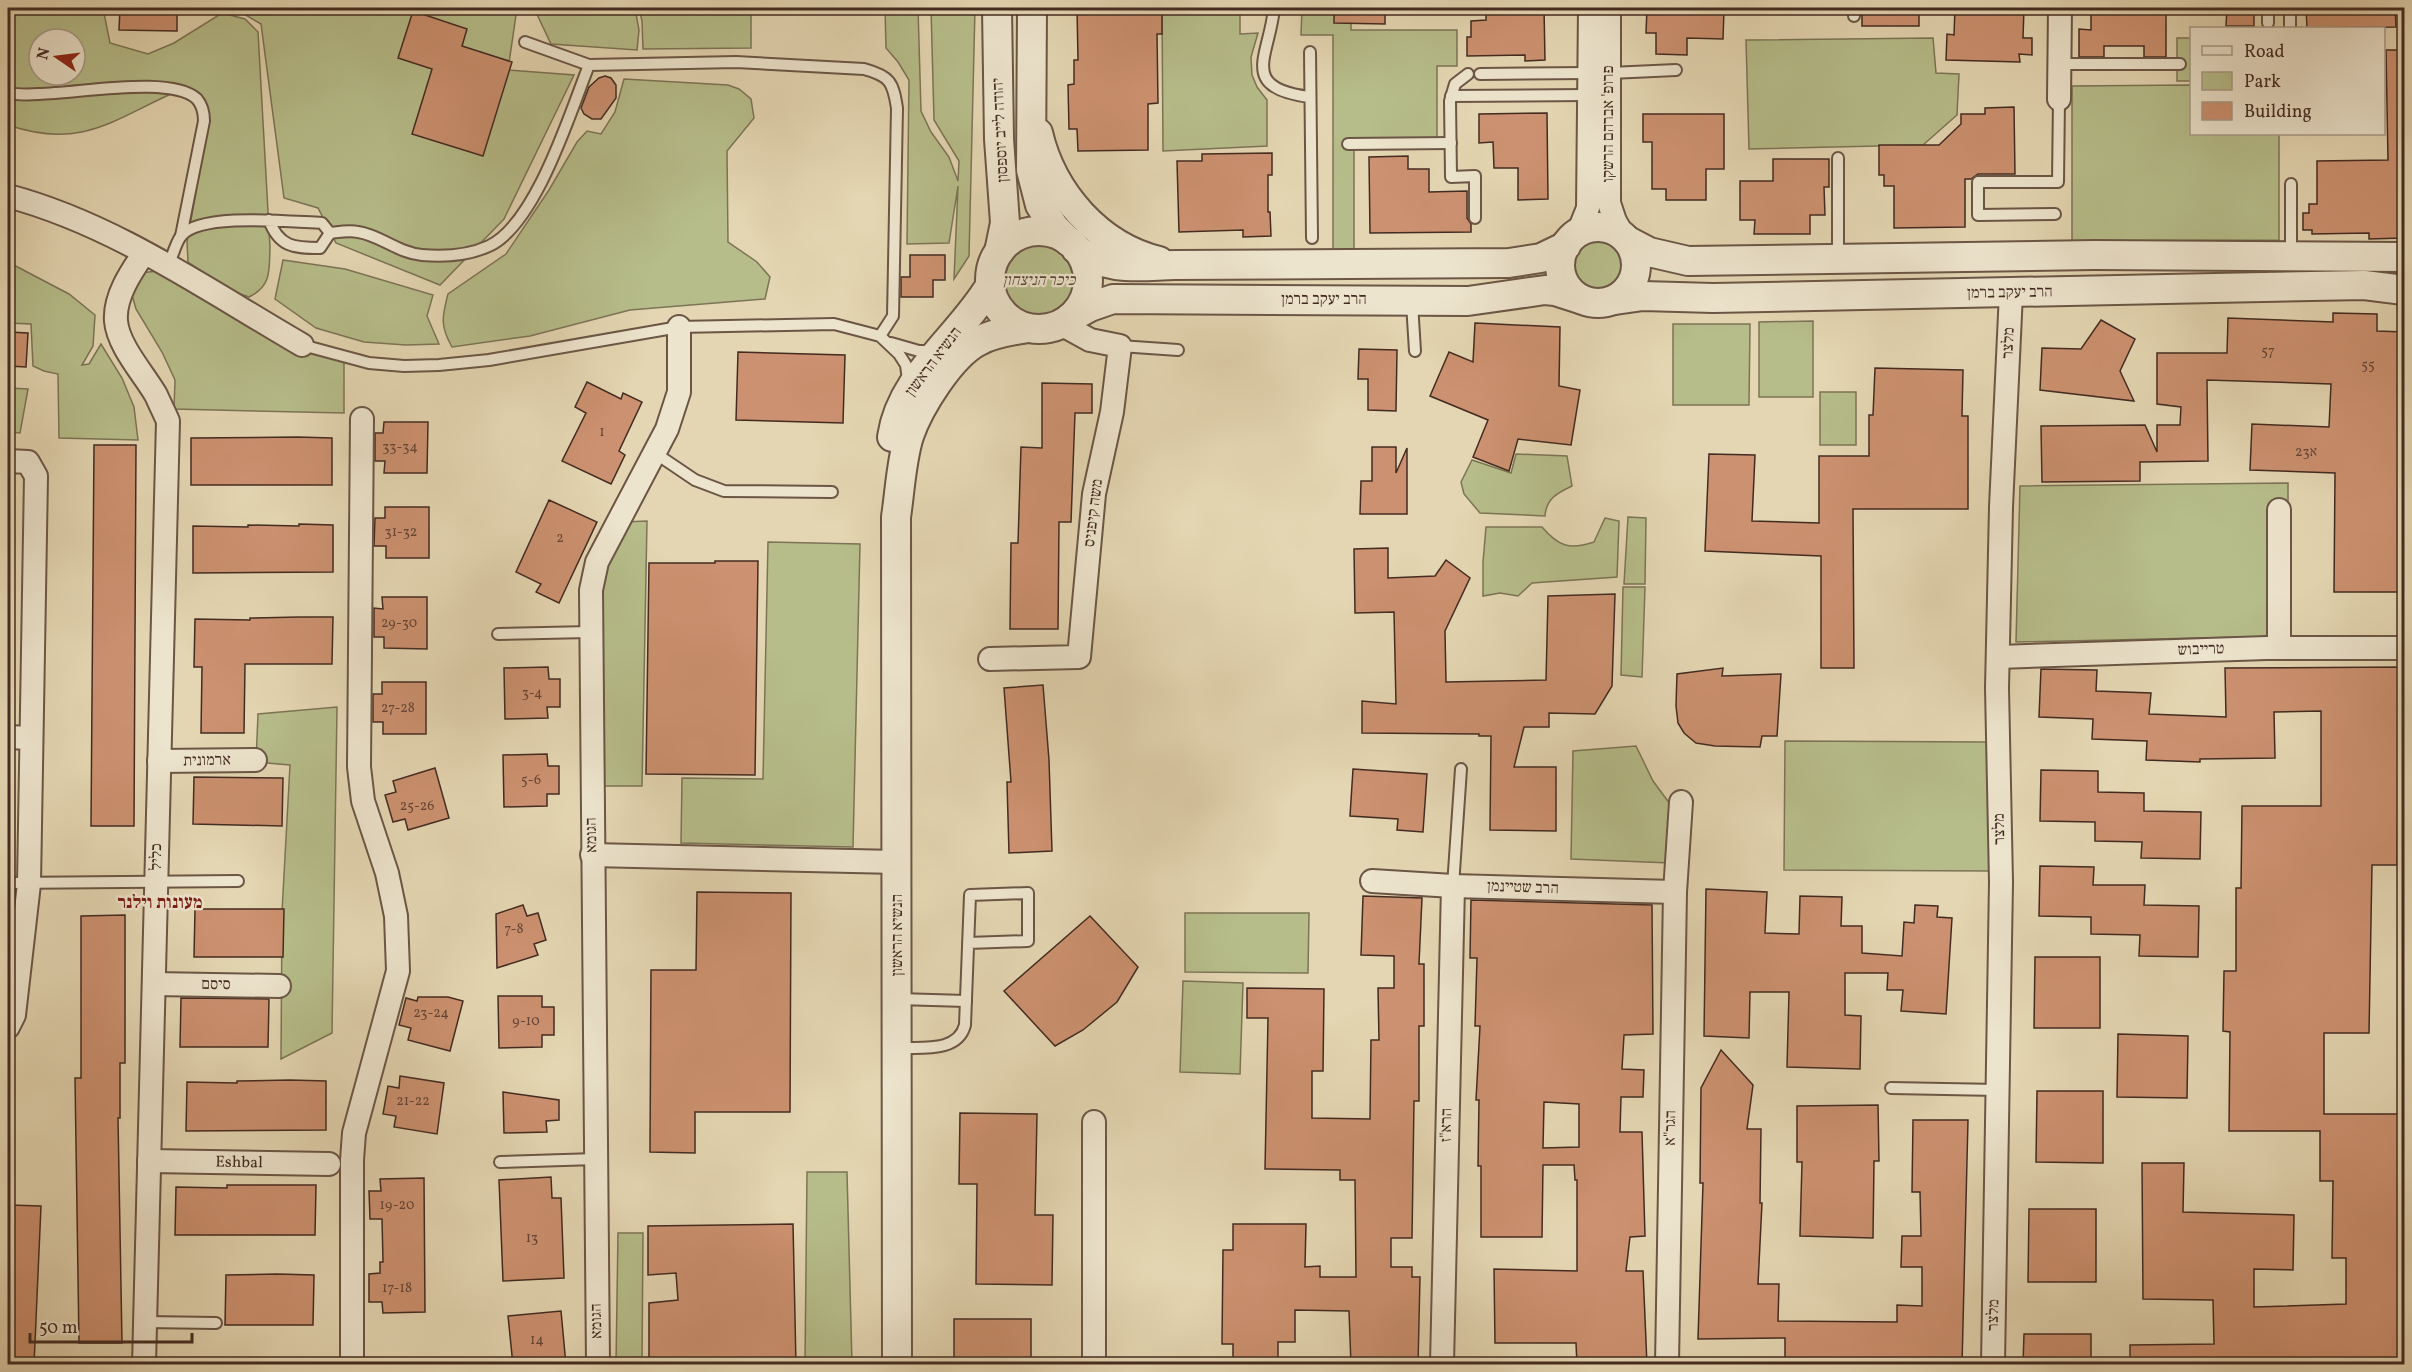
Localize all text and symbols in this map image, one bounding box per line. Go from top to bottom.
north arrow [27,27,87,87]
legend [2190,27,2385,135]
text: Road [2244,40,2285,65]
text: N [32,45,57,62]
street label: פרופ' אברהם הרשקו [1598,66,1620,183]
text: Park [2244,70,2281,95]
street label: יהודה לייב יוספסון [987,77,1015,183]
text: Building [2244,100,2312,125]
park label: כיכר הניצחון [1003,270,1077,292]
street label: הרב יעקב ברמן [1967,281,2053,305]
street label: הרב יעקב ברמן [1281,289,1367,311]
street label: הנשיא הראשון [900,323,968,401]
street label: מלצר [1997,327,2021,359]
house number: 57 [2261,342,2275,361]
house number: 55 [2361,356,2375,375]
house number: 1 [599,423,605,442]
house number: 33-34 [382,438,418,457]
house number: 23א [2295,443,2317,462]
street label: משה קיפניס [1079,478,1109,548]
house number: 31-32 [385,523,417,542]
house number: 2 [556,529,564,548]
house number: 29-30 [381,614,417,633]
street label: טרייבוש [2177,638,2225,662]
house number: 3-4 [522,684,542,703]
house number: 27-28 [381,699,415,718]
street label: ארמונית [183,750,231,772]
house number: 5-6 [521,771,541,790]
house number: 25-26 [400,797,434,816]
street label: מלצר [1989,813,2011,845]
street label: הגומא [581,817,603,853]
street label: כליל [146,843,168,871]
street label: הרב שטיינמן [1487,876,1559,900]
district label: מעונות וילנר [118,891,202,916]
street label: הנשיא הראשון [887,894,909,976]
house number: 7-8 [504,920,524,939]
street label: סיסם [201,974,231,996]
house number: 23-24 [413,1004,449,1023]
house number: 9-10 [512,1012,540,1031]
house number: 21-22 [396,1092,430,1111]
street label: הרא"ז [1436,1108,1458,1142]
street label: הגר"א [1660,1110,1682,1146]
street label: Eshbal [215,1152,263,1174]
house number: 19-20 [380,1196,414,1215]
house number: 13 [526,1229,538,1248]
house number: 17-18 [382,1279,412,1298]
street label: מלצר [1983,1299,2005,1331]
street label: הגומא [586,1303,608,1339]
scale bar [30,1306,192,1344]
text: 50 m [39,1316,78,1341]
house number: 14 [530,1331,544,1350]

